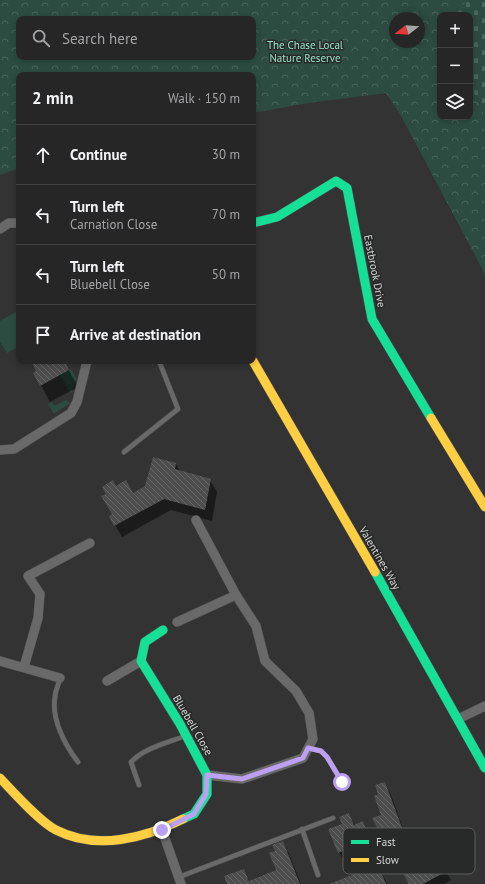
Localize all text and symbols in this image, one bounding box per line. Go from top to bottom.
north arrow [389,12,425,48]
map controls [437,12,473,120]
button: + [437,12,473,48]
search box [16,16,256,60]
icon: search [30,27,52,49]
text: Search here [62,29,138,48]
park label: The Chase Local Nature Reserve [267,38,344,65]
button: − [437,48,473,84]
button: layers [437,84,473,120]
text: 2 min [32,87,73,109]
text: Walk · 150 m [168,90,240,107]
icon: ahead [32,144,54,166]
text: Continue [70,145,127,164]
text: 30 m [212,146,240,163]
text: Turn left [70,197,124,216]
icon: left [32,204,54,226]
text: 70 m [212,206,240,223]
text: Carnation Close [70,216,157,233]
street label: Eastbrook Drive [361,233,389,309]
text: Turn left [70,257,124,276]
icon: left [32,264,54,286]
text: 50 m [212,266,240,283]
text: Bluebell Close [70,276,150,293]
icon: arrive [32,324,54,346]
text: Arrive at destination [70,325,201,344]
street label: Valentines Way [356,523,404,593]
street label: Bluebell Close [170,692,216,758]
route start [333,773,351,791]
route end [153,821,171,839]
legend [343,828,475,874]
text: Fast [376,835,396,849]
text: Slow [376,853,399,867]

